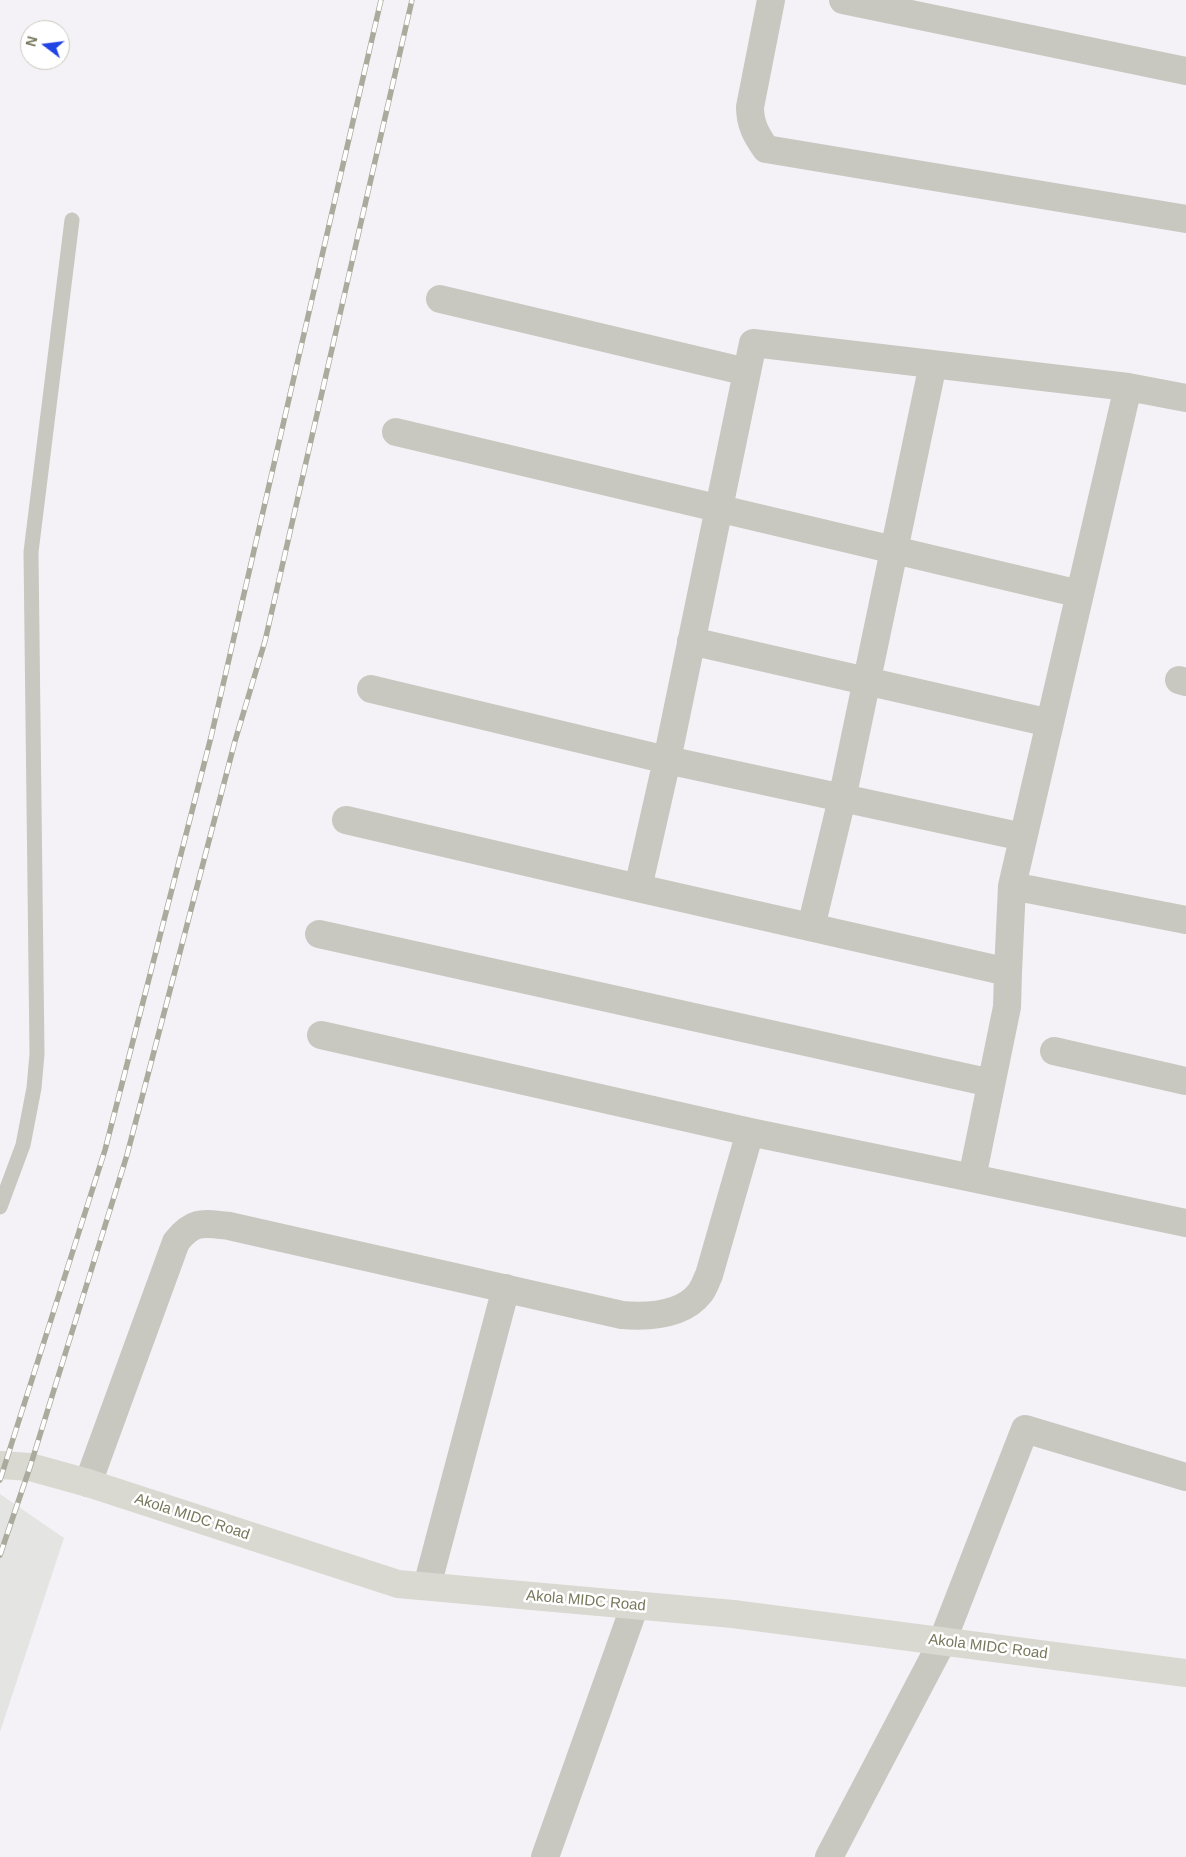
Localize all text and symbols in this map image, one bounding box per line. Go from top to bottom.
north arrow [20,20,70,70]
text: N [22,34,41,48]
street label: Akola MIDC Road [132,1490,252,1544]
street label: Akola MIDC Road [525,1587,647,1615]
street label: Akola MIDC Road [927,1631,1049,1663]

